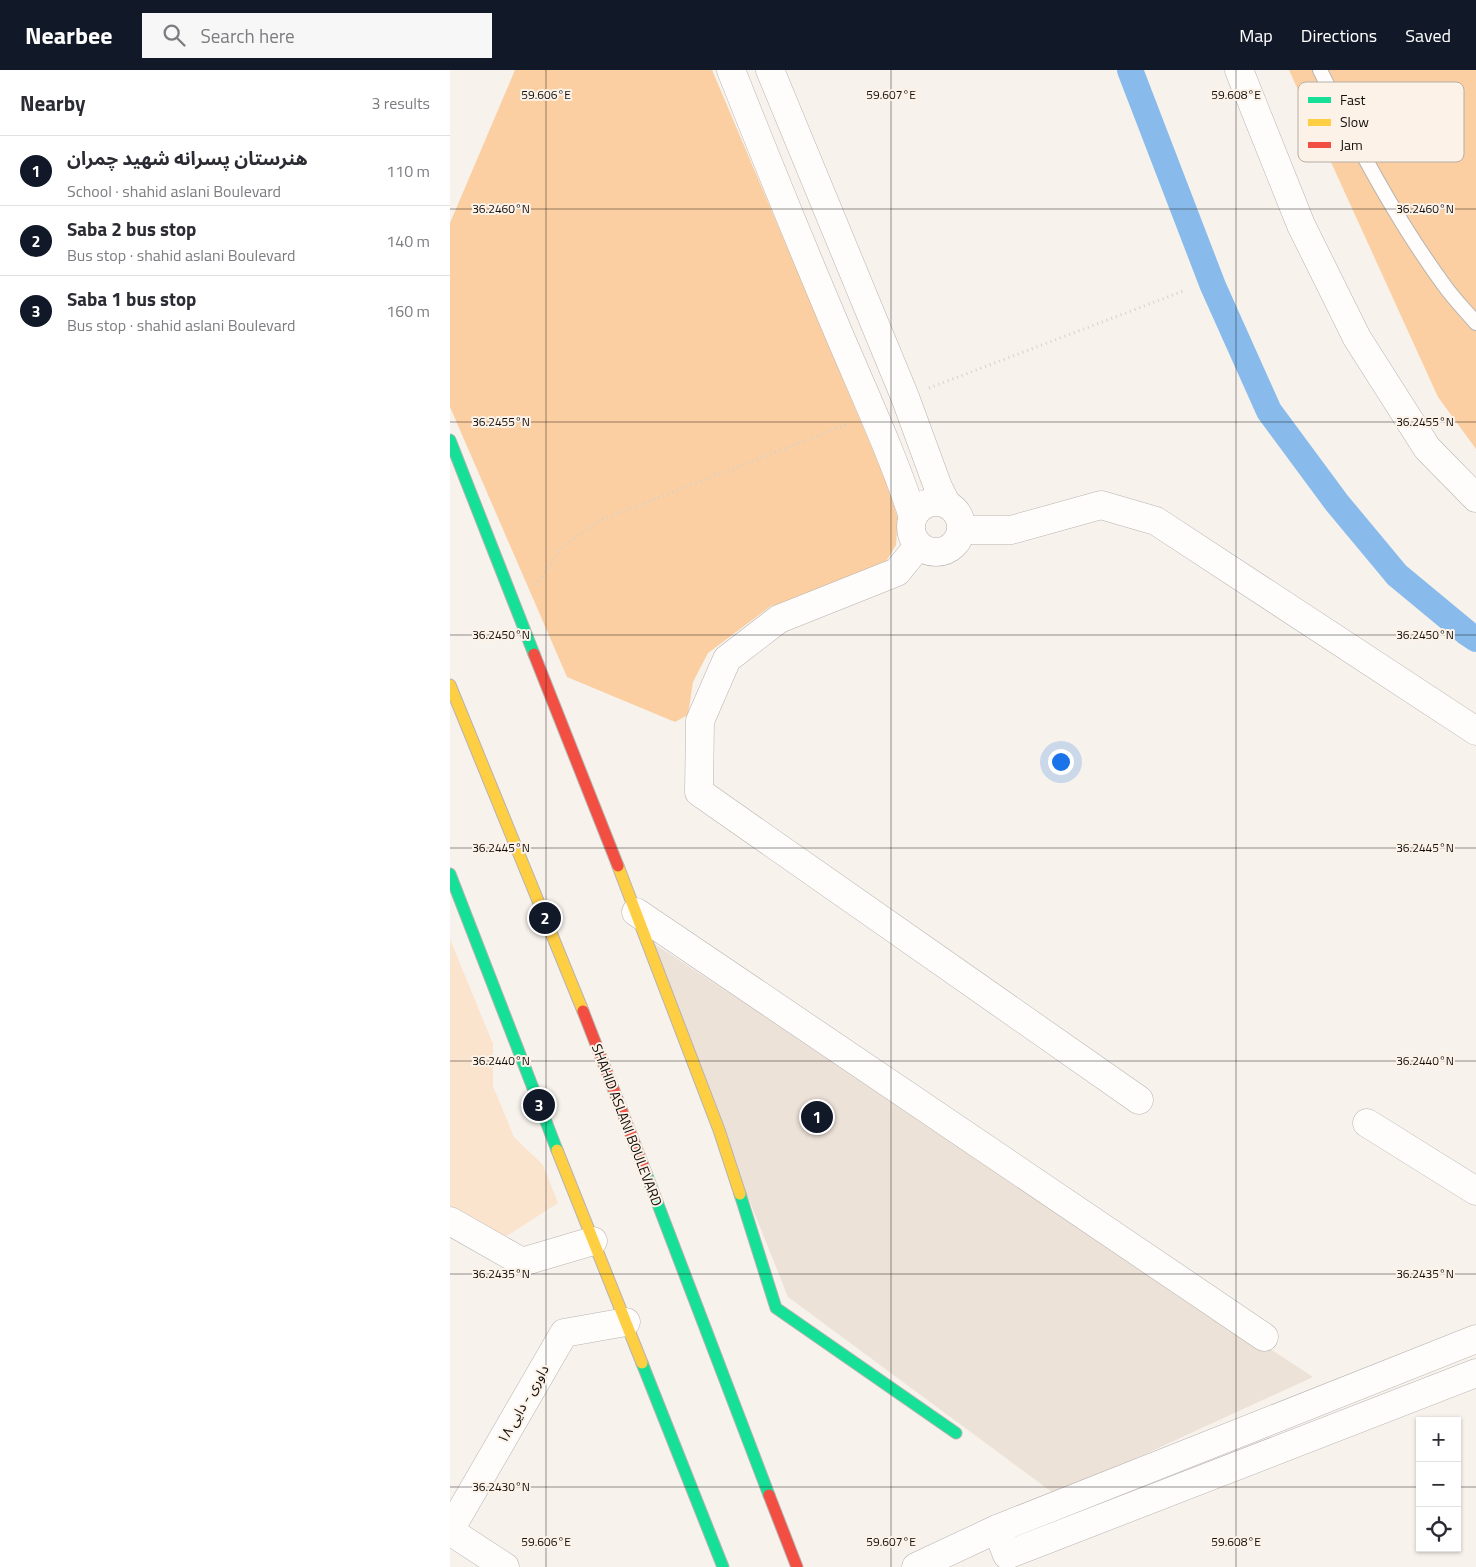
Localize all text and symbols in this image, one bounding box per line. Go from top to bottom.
search box [142,13,492,58]
text: Nearbee [25,17,112,53]
icon: search [160,21,188,49]
text: Search here [200,21,295,50]
text: Map [1239,22,1273,49]
text: Directions [1301,22,1377,49]
text: Saved [1405,22,1451,49]
legend [1298,82,1464,162]
text: 59.606°E [521,85,571,104]
text: 59.607°E [866,85,916,104]
text: 59.608°E [1211,85,1261,104]
text: Nearby [20,87,85,119]
text: Fast [1340,89,1365,110]
text: 3 results [371,91,430,115]
text: Slow [1340,111,1369,132]
text: Jam [1340,134,1363,155]
text: هنرستان پسرانه شهید چمران [67,143,308,172]
text: 1 [32,159,40,183]
text: 110 m [386,159,430,183]
text: School · shahid aslani Boulevard [67,179,281,203]
text: 36.2460°N [472,199,530,218]
text: 36.2460°N [1396,199,1454,218]
text: Saba 2 bus stop [67,214,196,243]
text: 2 [32,229,40,253]
text: 140 m [386,229,430,253]
text: Bus stop · shahid aslani Boulevard [67,243,296,267]
text: Saba 1 bus stop [67,284,196,313]
text: 3 [32,299,40,323]
text: 160 m [386,299,430,323]
text: Bus stop · shahid aslani Boulevard [67,313,296,337]
text: 36.2455°N [472,412,530,431]
text: 36.2455°N [1396,412,1454,431]
text: 36.2450°N [472,625,530,644]
text: 36.2450°N [1396,625,1454,644]
your location [1048,749,1074,775]
text: 36.2445°N [472,838,530,857]
text: 36.2445°N [1396,838,1454,857]
pin: 2 [529,899,561,937]
street label: SHAHID ASLANI BOULEVARD [587,1041,668,1209]
text: 36.2440°N [472,1051,530,1070]
text: 36.2440°N [1396,1051,1454,1070]
pin: 3 [523,1086,555,1124]
pin: 1 [801,1098,833,1136]
text: 36.2435°N [472,1264,530,1283]
text: 36.2435°N [1396,1264,1454,1283]
street label: داوری - دایی ۱۸ [491,1360,554,1447]
map controls [1416,1417,1461,1552]
button: + [1416,1417,1461,1462]
button: − [1416,1462,1461,1507]
text: 36.2430°N [472,1477,530,1496]
button: locate [1416,1507,1461,1552]
text: 59.606°E [521,1532,571,1551]
text: 59.607°E [866,1532,916,1551]
text: 59.608°E [1211,1532,1261,1551]

